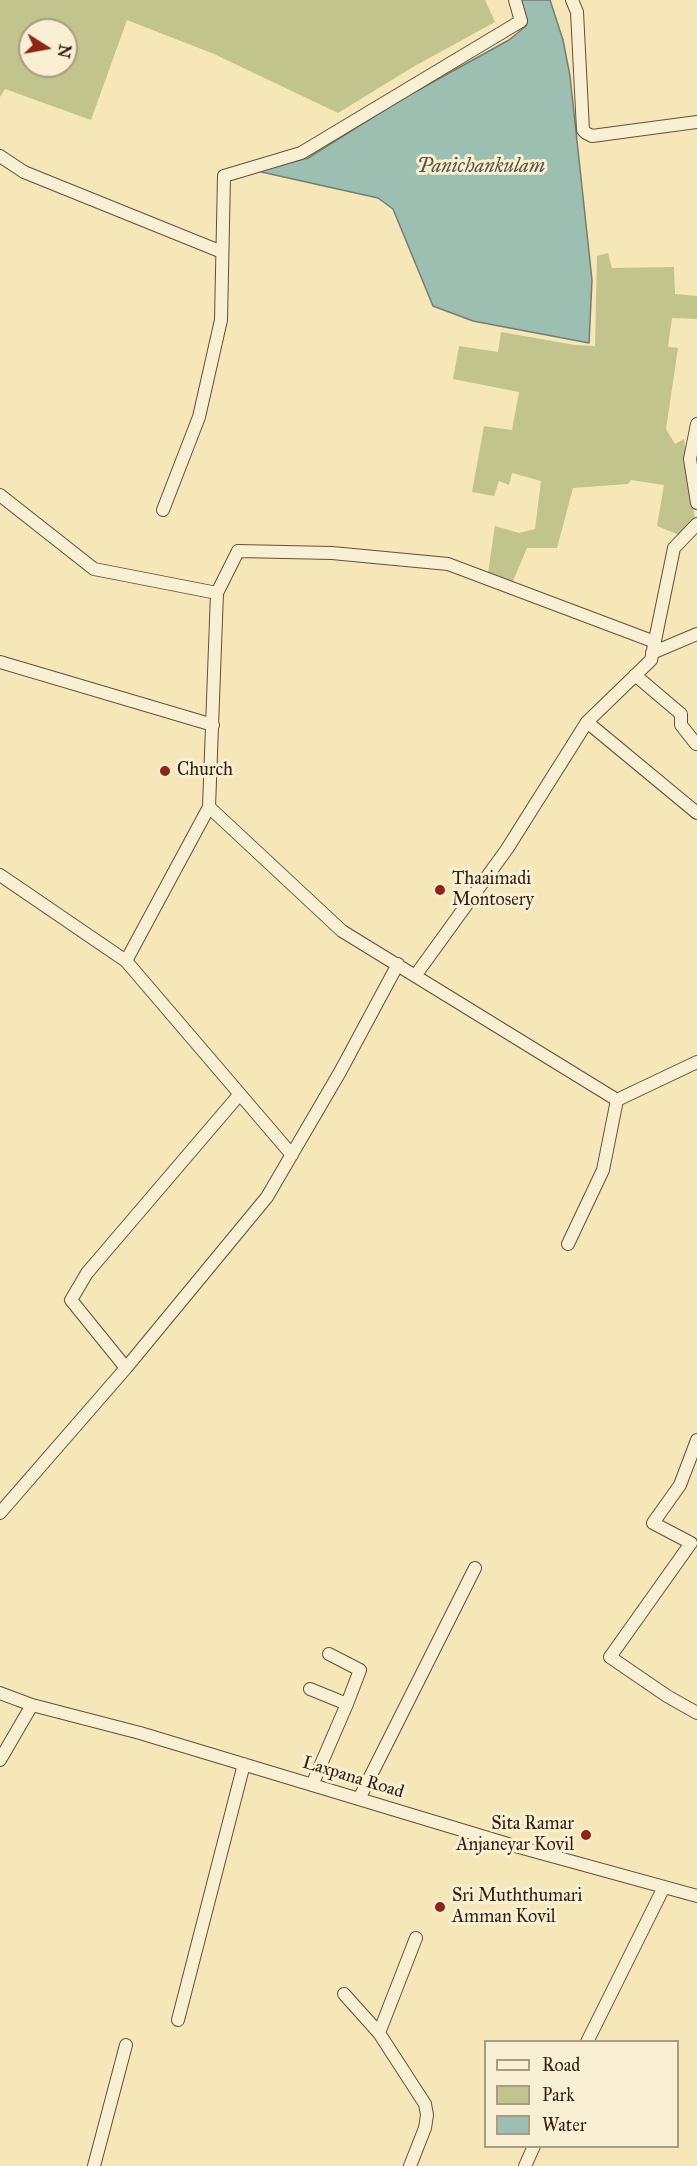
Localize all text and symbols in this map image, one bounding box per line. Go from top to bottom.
north arrow [18,18,78,78]
text: N [54,43,75,60]
water label: Panichankulam [417,155,545,179]
place label: Church [177,760,233,782]
marker: Church [158,764,172,778]
place label: Thaaimadi Montosery [452,869,534,912]
marker: Thaaimadi Montosery [433,883,447,897]
street label: Laxpana Road [300,1752,406,1804]
place label: Sita Ramar Anjaneyar Kovil [456,1814,574,1856]
marker: Sita Ramar Anjaneyar Kovil [579,1828,593,1842]
place label: Sri Muththumari Amman Kovil [452,1886,582,1928]
marker: Sri Muththumari Amman Kovil [433,1900,447,1914]
legend [484,2040,679,2148]
text: Road [542,2054,580,2076]
text: Park [542,2084,575,2106]
text: Water [542,2114,586,2136]

